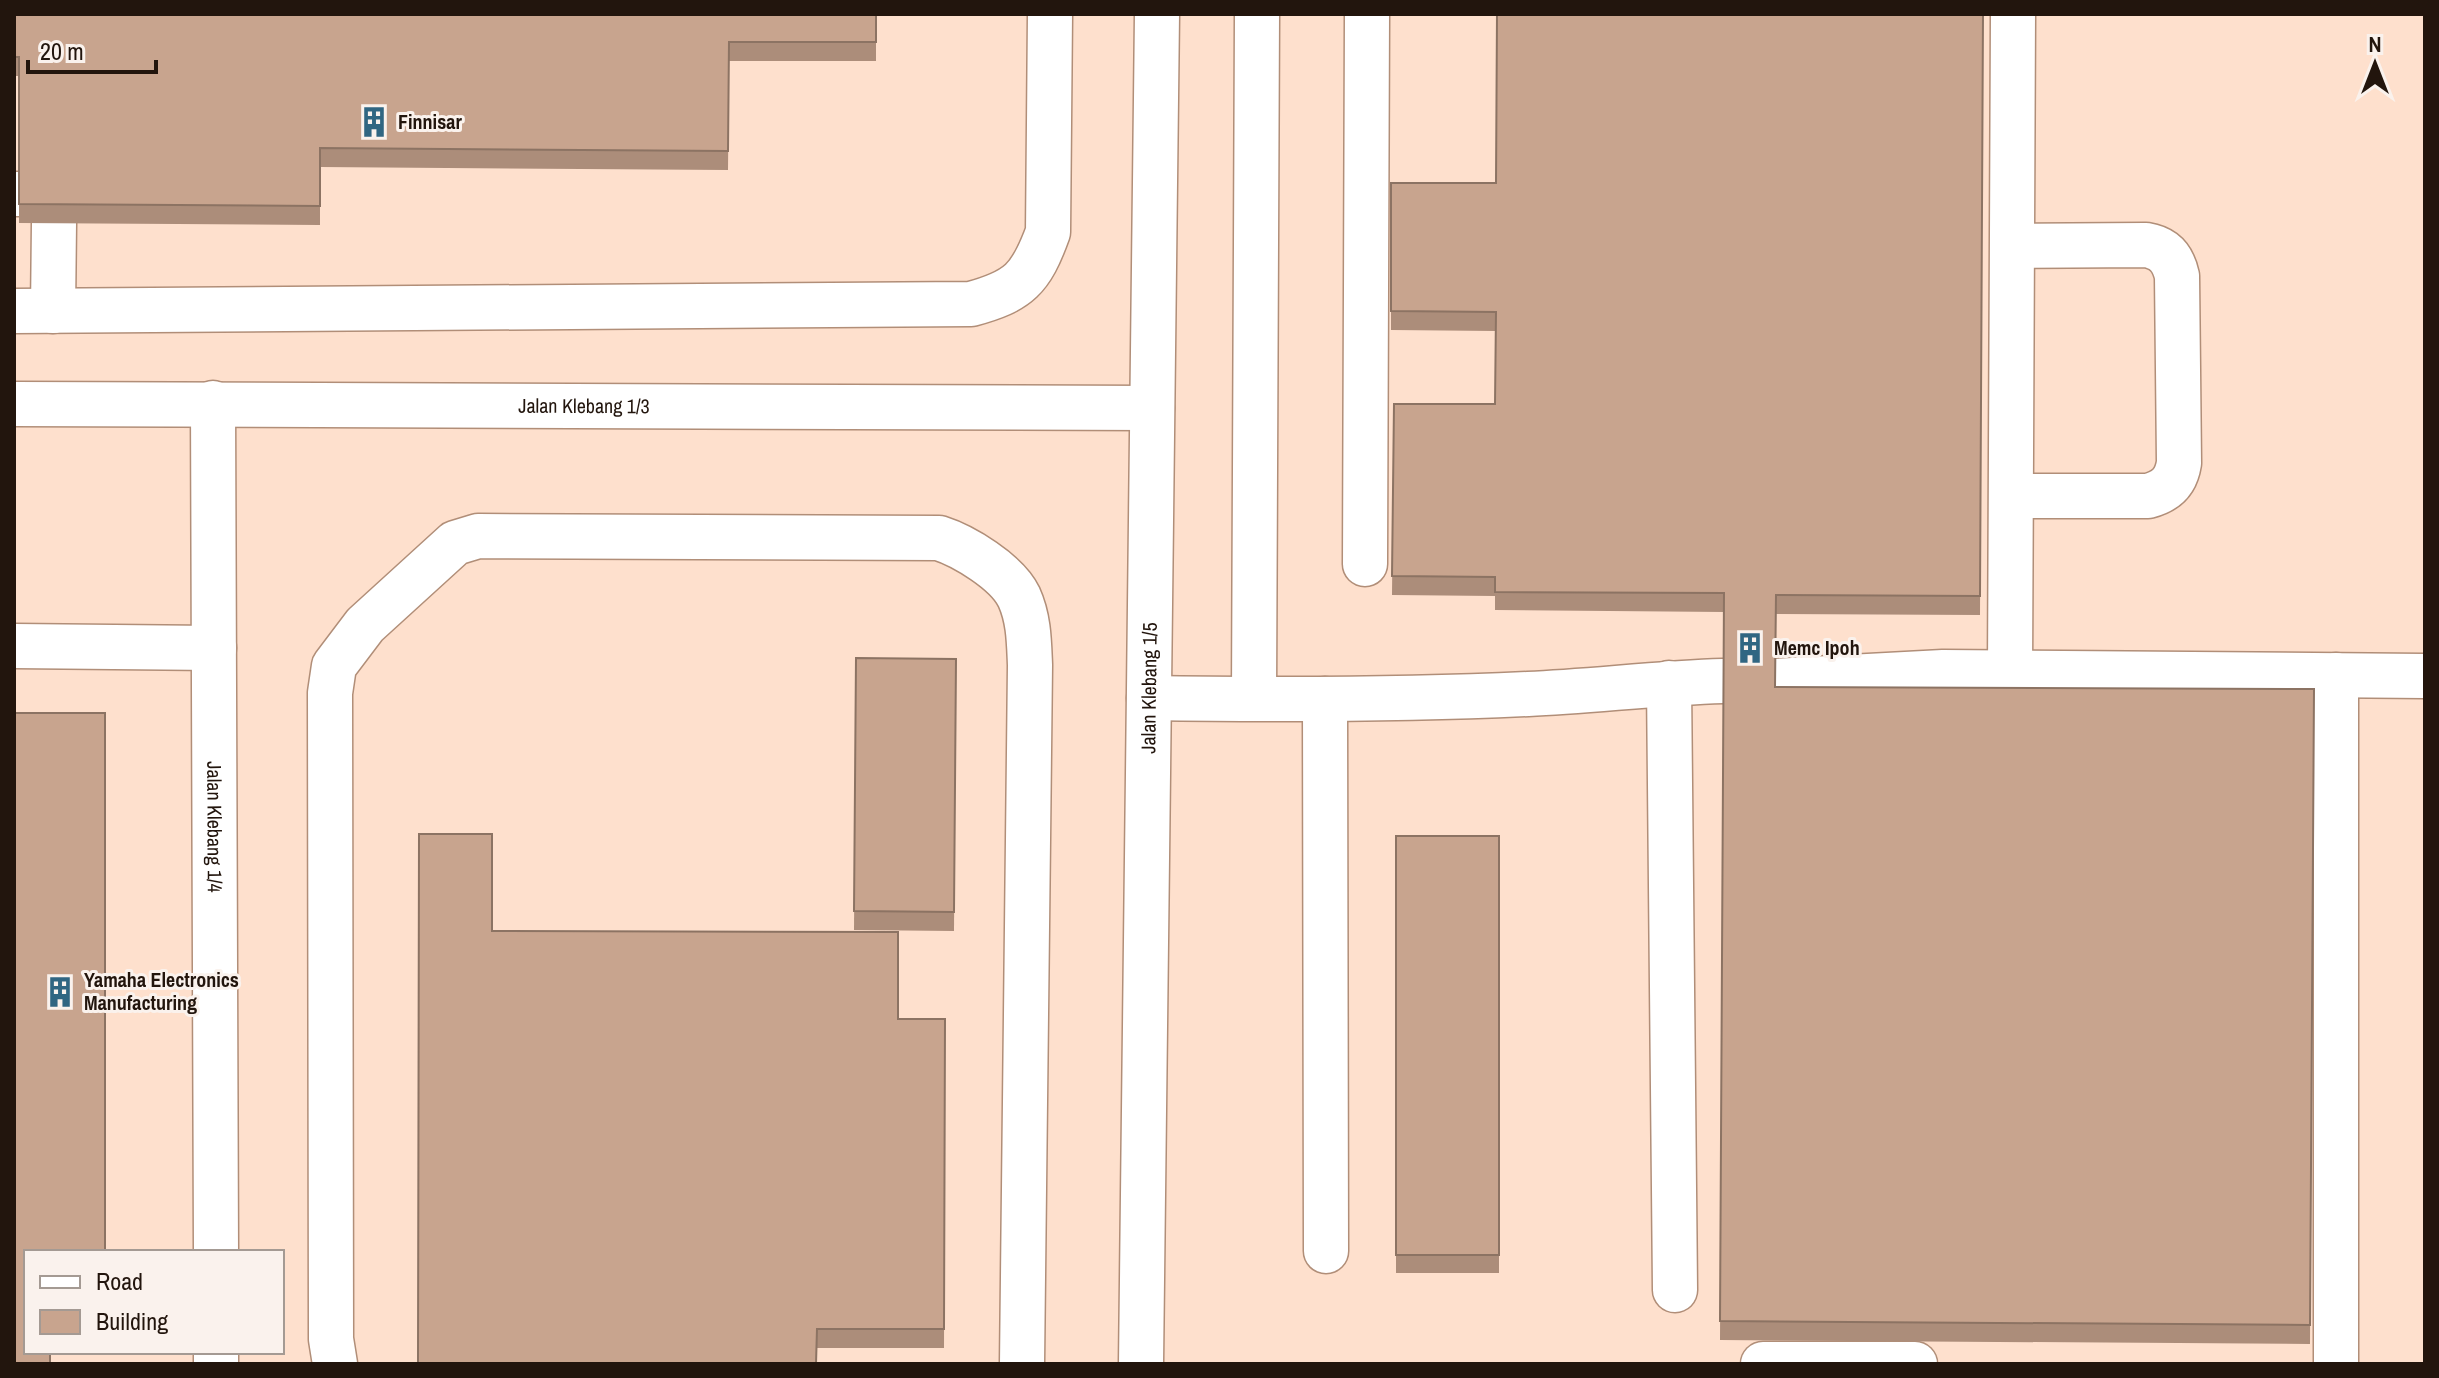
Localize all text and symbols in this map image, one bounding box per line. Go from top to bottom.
scale bar [28,24,156,74]
north arrow [2335,24,2415,104]
text: N [2368,29,2382,59]
text: 20 m [40,35,84,67]
building icon: Finnisar [357,105,391,139]
place label: Finnisar [398,108,462,135]
street label: Jalan Klebang 1/3 [518,392,650,419]
street label: Jalan Klebang 1/5 [1134,622,1163,754]
building icon: Memc Ipoh [1733,631,1767,665]
place label: Memc Ipoh [1774,634,1860,661]
street label: Jalan Klebang 1/4 [201,761,229,893]
place label: Yamaha Electronics Manufacturing [84,966,239,1016]
building icon: Yamaha Electronics Manufacturing [43,975,77,1009]
legend [24,1250,284,1354]
text: Road [96,1265,143,1297]
text: Building [96,1305,168,1337]

